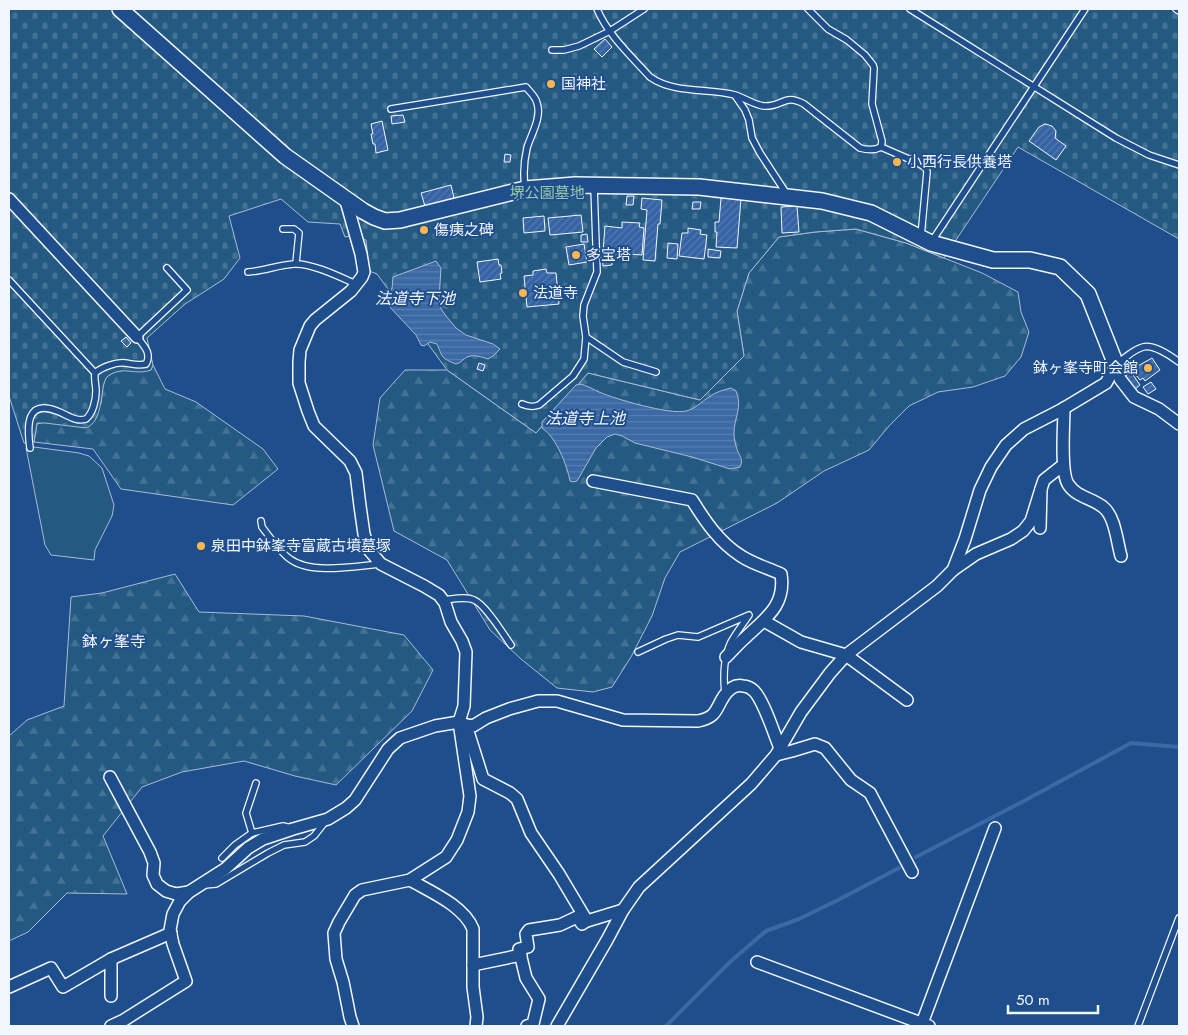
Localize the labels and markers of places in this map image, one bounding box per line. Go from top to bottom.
place label: 国神社 [561,73,606,95]
marker: 国神社 [545,78,557,90]
place label: 小西行長供養塔 [907,151,1012,173]
marker: 小西行長供養塔 [891,156,903,168]
place label: 傷痍之碑 [434,219,494,241]
marker: 傷痍之碑 [418,224,430,236]
place label: 多宝塔 [586,244,631,266]
marker: 多宝塔 [570,249,582,261]
place label: 法道寺 [533,282,578,304]
marker: 法道寺 [517,287,529,299]
place label: 鉢ヶ峯寺町会館 [1033,357,1138,379]
marker: 鉢ヶ峯寺町会館 [1142,362,1154,374]
place label: 泉田中鉢峯寺富蔵古墳墓塚 [211,535,391,557]
marker: 泉田中鉢峯寺富蔵古墳墓塚 [195,540,207,552]

